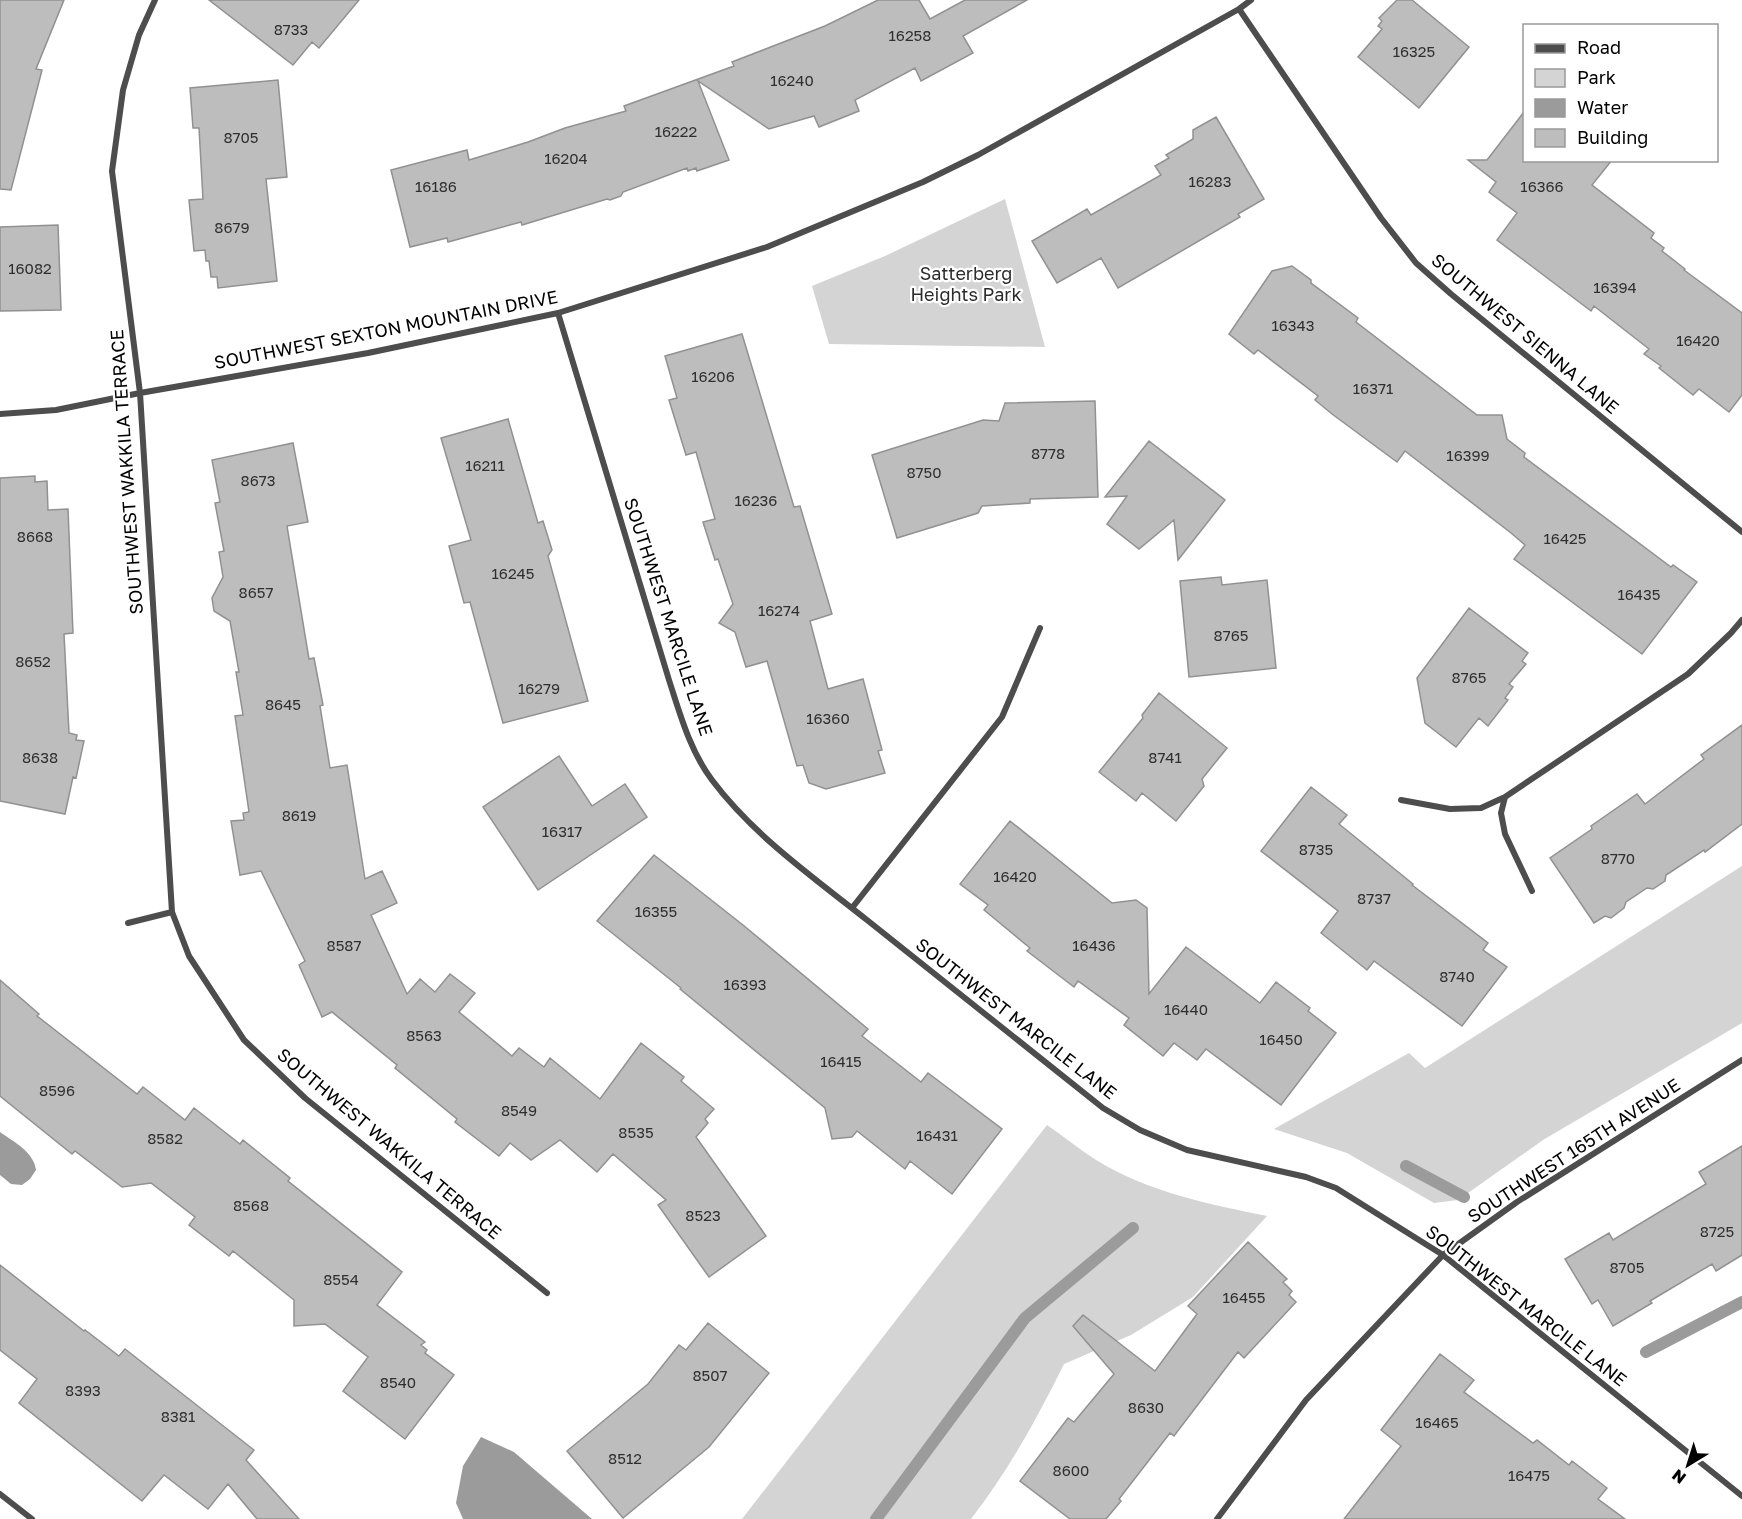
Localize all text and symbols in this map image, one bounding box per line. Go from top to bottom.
house number: 8733 [274,20,308,38]
legend [1523,24,1718,162]
house number: 16258 [889,26,931,44]
text: Road [1577,36,1621,58]
house number: 16325 [1393,42,1435,60]
text: Park [1577,66,1616,88]
house number: 16240 [770,71,814,89]
text: Water [1577,96,1628,118]
house number: 16222 [655,122,697,140]
text: Building [1577,126,1648,148]
house number: 8705 [223,128,259,146]
house number: 16204 [544,149,588,167]
house number: 16283 [1189,172,1231,190]
house number: 16186 [415,177,457,195]
house number: 16366 [1520,177,1564,195]
house number: 8679 [214,218,250,236]
street label: SOUTHWEST SIENNA LANE [1428,248,1624,418]
house number: 16082 [8,259,52,277]
park label: Satterberg Heights Park [910,262,1022,305]
house number: 16394 [1593,278,1637,296]
street label: SOUTHWEST SEXTON MOUNTAIN DRIVE [212,285,559,373]
house number: 16343 [1271,316,1315,334]
street label: SOUTHWEST WAKKILA TERRACE [105,329,147,615]
house number: 16420 [1676,331,1720,349]
house number: 16206 [691,367,735,385]
house number: 16371 [1353,379,1393,397]
house number: 8778 [1031,444,1065,462]
house number: 16399 [1446,446,1490,464]
house number: 16211 [465,456,505,474]
house number: 8750 [906,463,942,481]
house number: 8673 [241,471,275,489]
house number: 16236 [735,491,777,509]
street label: SOUTHWEST MARCILE LANE [620,495,718,739]
house number: 8668 [17,527,53,545]
house number: 16425 [1544,529,1586,547]
house number: 16245 [492,564,534,582]
house number: 8657 [239,583,273,601]
house number: 16435 [1618,585,1660,603]
house number: 16274 [758,601,800,619]
house number: 8765 [1214,626,1248,644]
house number: 8652 [15,652,51,670]
house number: 8765 [1452,668,1486,686]
house number: 16279 [518,679,560,697]
house number: 8645 [265,695,301,713]
house number: 16360 [806,709,850,727]
house number: 8638 [22,748,58,766]
house number: 8741 [1148,748,1182,766]
house number: 8619 [282,806,316,824]
house number: 16317 [542,822,582,840]
house number: 8735 [1299,840,1333,858]
house number: 8770 [1601,849,1635,867]
house number: 16420 [993,867,1037,885]
house number: 8737 [1357,889,1391,907]
house number: 16355 [635,902,677,920]
street label: SOUTHWEST MARCILE LANE [912,933,1122,1104]
house number: 8587 [327,936,362,954]
house number: 16436 [1072,936,1116,954]
house number: 8740 [1439,967,1475,985]
house number: 16393 [724,975,766,993]
house number: 16440 [1164,1000,1208,1018]
house number: 8563 [406,1026,442,1044]
house number: 16450 [1259,1030,1303,1048]
street label: SOUTHWEST WAKKILA TERRACE [273,1043,506,1243]
house number: 16415 [820,1052,862,1070]
street label: SOUTHWEST 165TH AVENUE [1463,1073,1684,1227]
house number: 8596 [39,1081,75,1099]
house number: 8549 [501,1101,537,1119]
house number: 8535 [618,1123,654,1141]
house number: 16431 [916,1126,958,1144]
house number: 8582 [147,1129,183,1147]
house number: 8568 [233,1196,269,1214]
house number: 8523 [685,1206,721,1224]
street label: SOUTHWEST MARCILE LANE [1422,1220,1632,1391]
house number: 8725 [1700,1222,1734,1240]
house number: 8705 [1609,1258,1645,1276]
house number: 8554 [323,1270,359,1288]
house number: 16455 [1223,1288,1265,1306]
house number: 8507 [692,1366,728,1384]
house number: 8540 [380,1373,416,1391]
house number: 8393 [65,1381,101,1399]
house number: 8630 [1128,1398,1164,1416]
house number: 8381 [161,1407,195,1425]
house number: 16465 [1415,1413,1459,1431]
north arrow [1658,1435,1718,1495]
house number: 8512 [608,1449,642,1467]
house number: 8600 [1053,1461,1089,1479]
text: N [1668,1465,1690,1488]
house number: 16475 [1508,1466,1550,1484]

